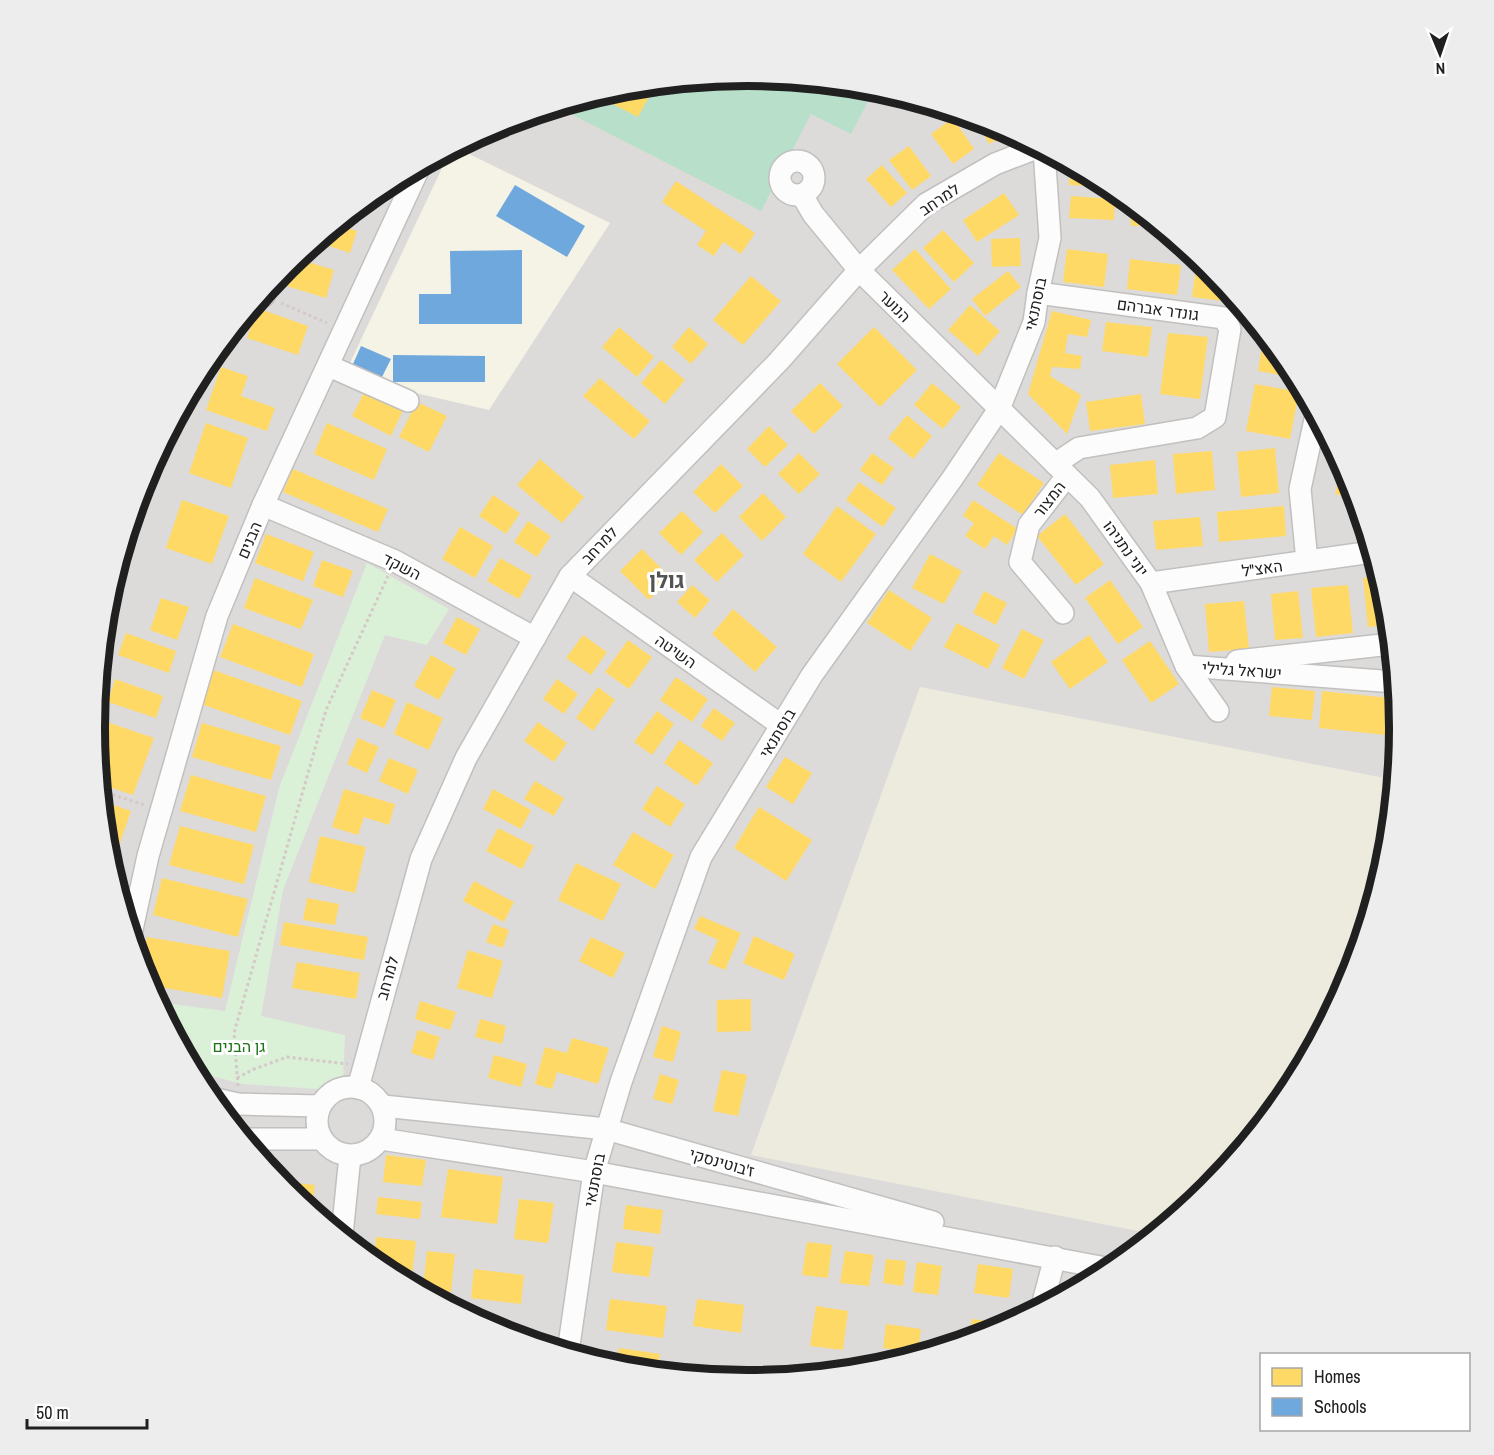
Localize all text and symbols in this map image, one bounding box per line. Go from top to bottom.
north arrow [1410,24,1470,84]
text: N [1435,58,1446,80]
street label: למרחב [914,177,964,221]
street label: בוסתנאי [1019,275,1052,333]
street label: הנוער [874,285,916,327]
street label: גונדר אברהם [1116,292,1200,326]
street label: המצור [1028,476,1070,522]
street label: יוני נתניהו [1098,516,1154,580]
street label: הבנים [231,518,267,562]
street label: למרחב [576,521,622,569]
street label: השקד [379,547,425,585]
street label: האצ"ל [1240,554,1284,582]
district label: גולן [649,565,685,595]
street label: השיטה [651,629,701,673]
street label: ישראל גלילי [1201,656,1283,684]
street label: בוסתנאי [754,704,801,762]
street label: למרחב [370,954,404,1002]
park label: גן הבנים [212,1035,266,1057]
street label: ז'בוטינסקי [687,1142,757,1182]
street label: בוסתנאי [578,1151,610,1209]
legend [1260,1353,1470,1431]
text: Homes [1314,1364,1361,1389]
scale bar [27,1392,147,1430]
text: Schools [1314,1394,1367,1419]
text: 50 m [36,1400,69,1425]

